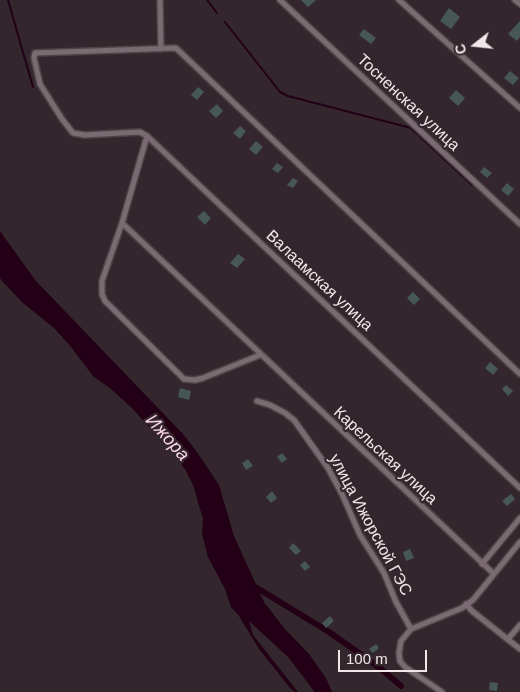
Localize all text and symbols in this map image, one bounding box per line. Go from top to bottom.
north arrow [450,20,500,70]
text: С [451,42,470,56]
street label: Тосненская улица [353,51,463,155]
street label: Валаамская улица [262,227,376,335]
street label: Карельская улица [329,403,441,509]
water label: Ижора [140,410,194,466]
street label: улица Ижорской ГЭС [325,451,415,599]
scale bar [340,640,429,672]
text: 100 m [346,650,388,667]

